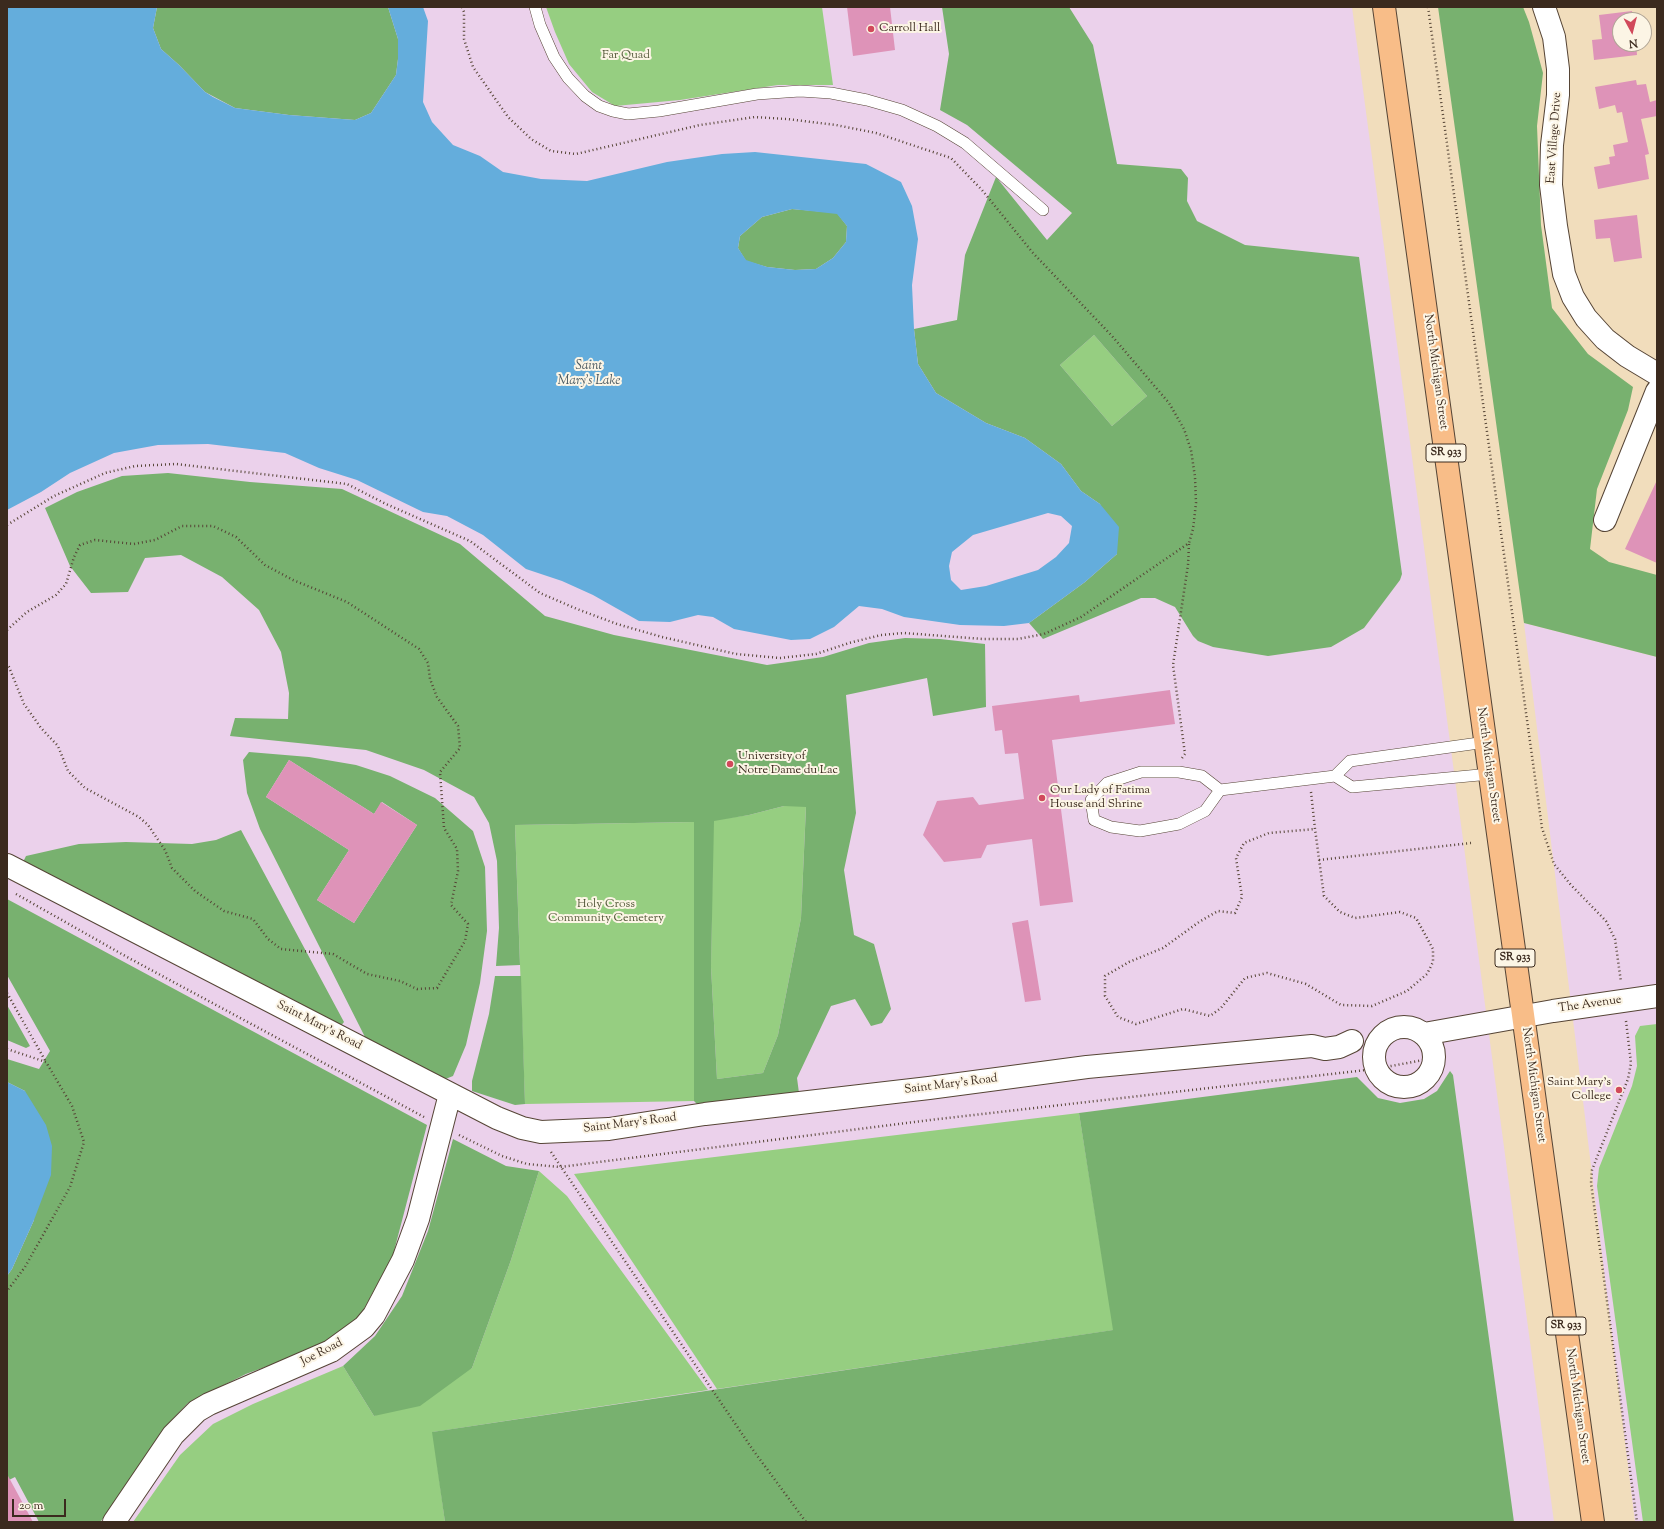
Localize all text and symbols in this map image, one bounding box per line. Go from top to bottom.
north arrow [1612,12,1652,52]
place label: Carroll Hall [879,22,940,36]
marker: Carroll Hall [866,24,876,34]
text: N [1628,34,1639,51]
park label: Far Quad [602,49,650,63]
street label: East Village Drive [1545,92,1565,184]
street label: North Michigan Street [1420,313,1450,431]
water label: Saint Mary's Lake [557,359,621,390]
road number: SR 933 [1426,444,1466,462]
street label: North Michigan Street [1473,706,1503,824]
place label: University of Notre Dame du Lac [738,750,838,778]
marker: University of Notre Dame du Lac [725,759,735,769]
place label: Our Lady of Fatima House and Shrine [1050,784,1150,812]
marker: Our Lady of Fatima House and Shrine [1037,793,1047,803]
park label: Holy Cross Community Cemetery [548,898,664,926]
road number: SR 933 [1495,949,1535,967]
street label: The Avenue [1558,993,1622,1017]
street label: Saint Mary's Road [274,998,364,1054]
street label: North Michigan Street [1518,1026,1548,1144]
street label: Saint Mary's Road [904,1072,998,1098]
place label: Saint Mary's College [1547,1076,1611,1104]
marker: Saint Mary's College [1614,1085,1624,1095]
street label: Saint Mary's Road [583,1111,677,1137]
road number: SR 933 [1546,1317,1586,1335]
street label: Joe Road [299,1336,345,1370]
street label: North Michigan Street [1562,1347,1592,1465]
scale bar [14,1491,68,1517]
text: 20 m [19,1497,43,1515]

